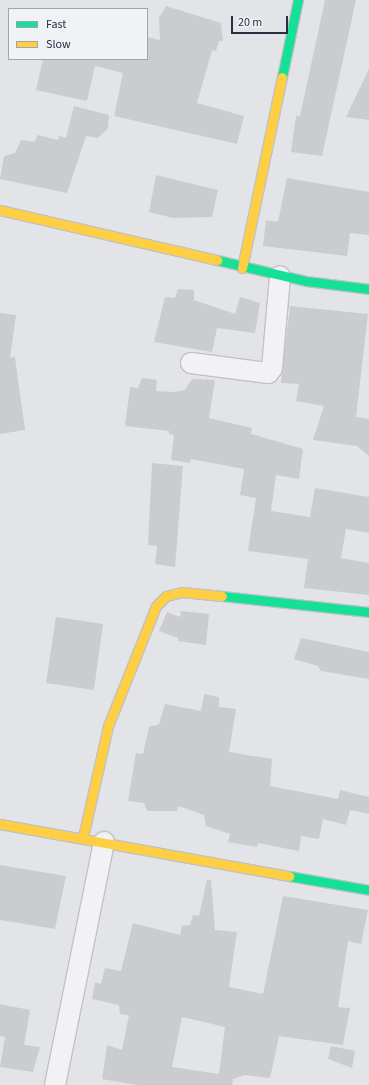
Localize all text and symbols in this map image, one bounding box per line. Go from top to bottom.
legend [8,8,148,60]
scale bar [233,8,290,34]
text: 20 m [238,14,262,31]
text: Fast [46,16,66,33]
text: Slow [46,36,71,53]

